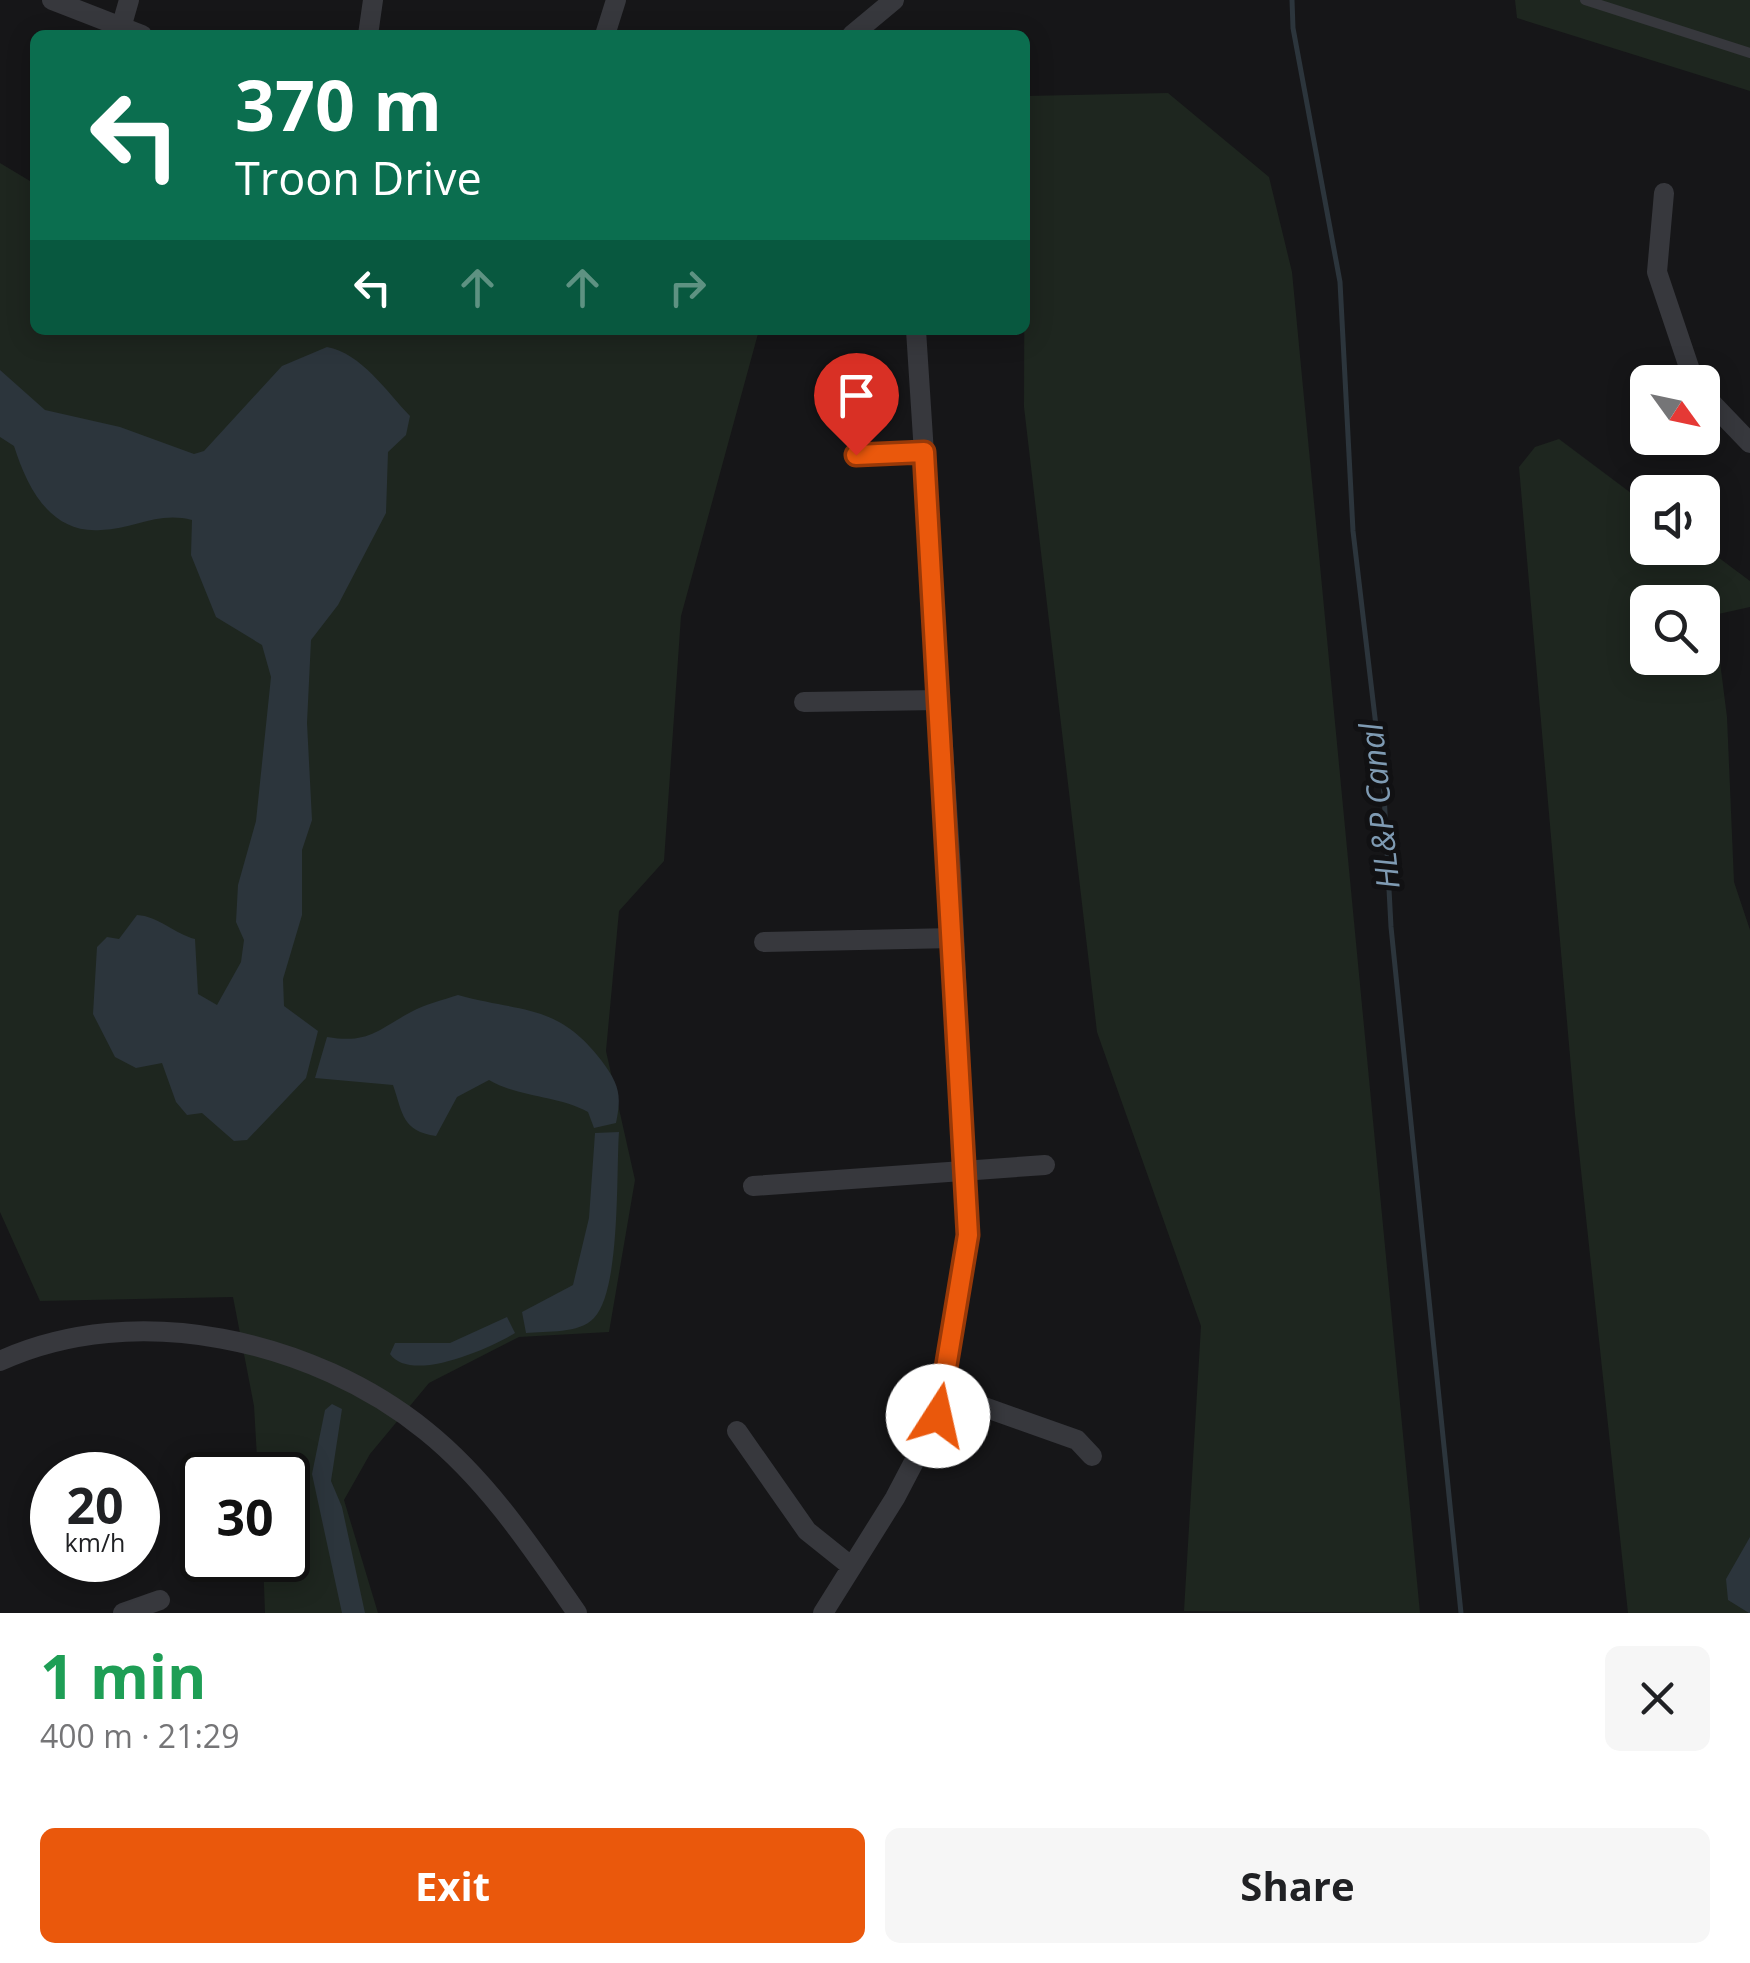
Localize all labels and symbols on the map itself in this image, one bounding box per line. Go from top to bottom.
pin [814,353,899,456]
north arrow [1630,365,1720,455]
water label: HL&P Canal [1348,720,1409,891]
position arrow [886,1364,990,1468]
speed limit sign: 30 [180,1452,310,1582]

